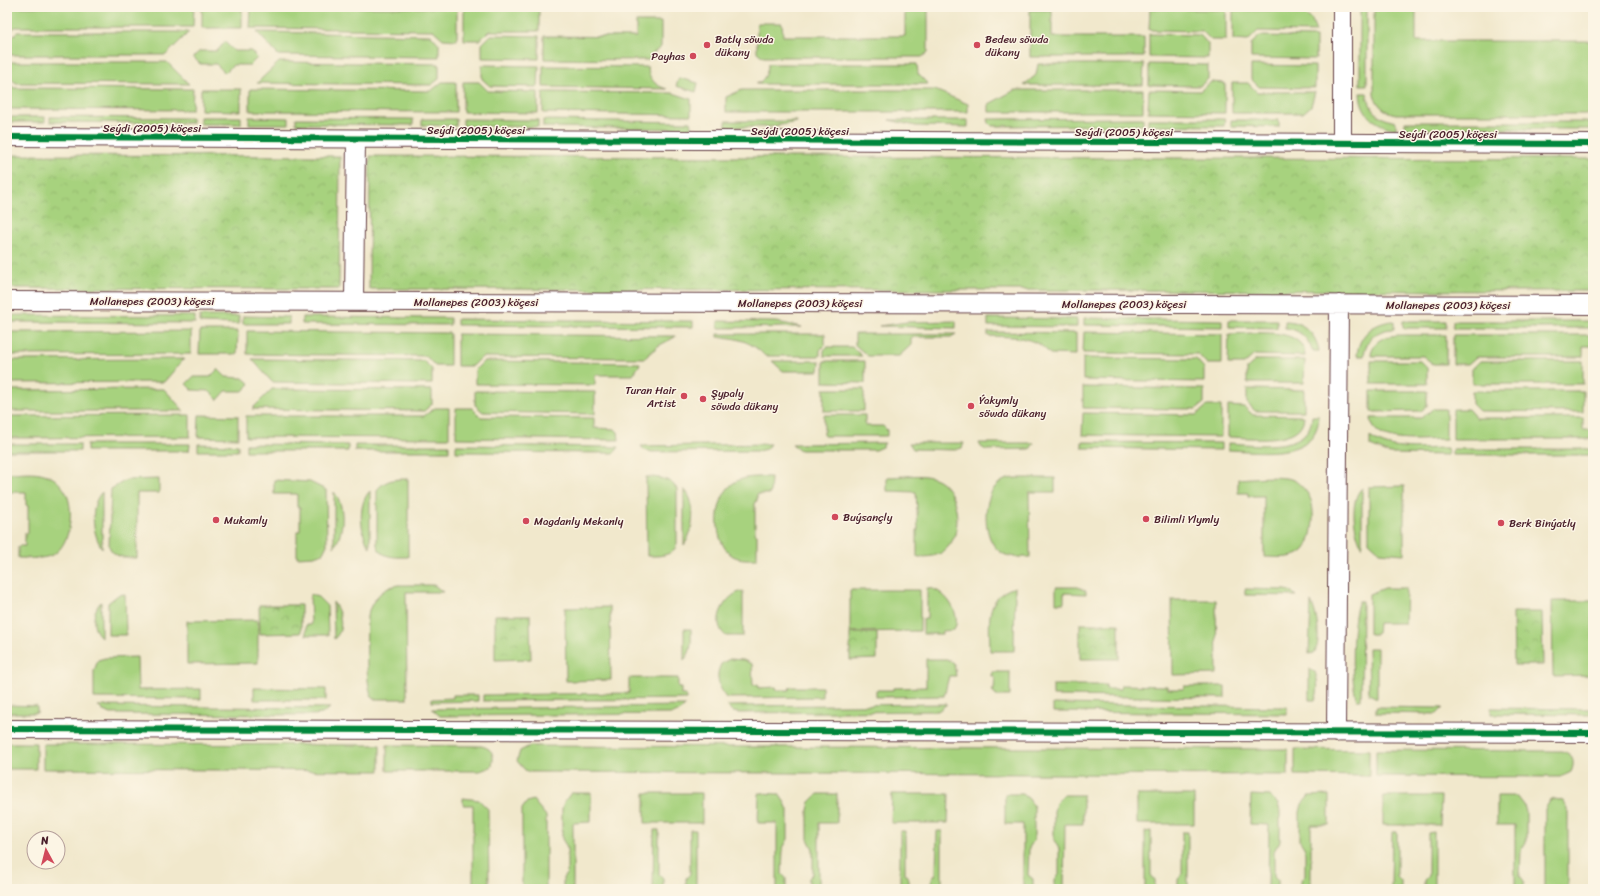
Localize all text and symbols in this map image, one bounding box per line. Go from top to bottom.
place label: Batly söwda dükany [715,30,774,62]
place label: Bedew söwda dükany [985,30,1049,62]
marker: Batly söwda dükany [702,40,712,50]
marker: Bedew söwda dükany [972,40,982,50]
place label: Payhas [651,47,685,66]
marker: Payhas [688,51,698,61]
street label: Seýdi (2005) köçesi [103,119,202,138]
street label: Seýdi (2005) köçesi [427,121,526,140]
street label: Seýdi (2005) köçesi [751,122,850,141]
street label: Seýdi (2005) köçesi [1075,123,1174,142]
street label: Seýdi (2005) köçesi [1399,125,1498,144]
street label: Mollanepes (2003) köçesi [90,292,215,311]
street label: Mollanepes (2003) köçesi [414,293,539,312]
street label: Mollanepes (2003) köçesi [738,294,863,313]
street label: Mollanepes (2003) köçesi [1062,295,1187,314]
street label: Mollanepes (2003) köçesi [1386,296,1511,315]
place label: Turan Hair Artist [625,381,676,413]
place label: Şypaly söwda dükany [710,384,778,416]
marker: Turan Hair Artist [679,391,689,401]
place label: Ýakymly söwda dükany [978,391,1046,423]
marker: Şypaly söwda dükany [698,394,708,404]
marker: Ýakymly söwda dükany [966,401,976,411]
place label: Buýsançly [843,508,893,527]
place label: Bilimli Ylymly [1154,510,1219,529]
place label: Mukamly [224,511,268,530]
place label: Magdanly Mekanly [534,512,624,531]
marker: Buýsançly [830,512,840,522]
marker: Bilimli Ylymly [1141,514,1151,524]
place label: Berk Binýatly [1509,514,1576,533]
marker: Mukamly [211,515,221,525]
marker: Magdanly Mekanly [521,516,531,526]
marker: Berk Binýatly [1496,518,1506,528]
north arrow [26,830,66,870]
text: N [39,831,50,851]

